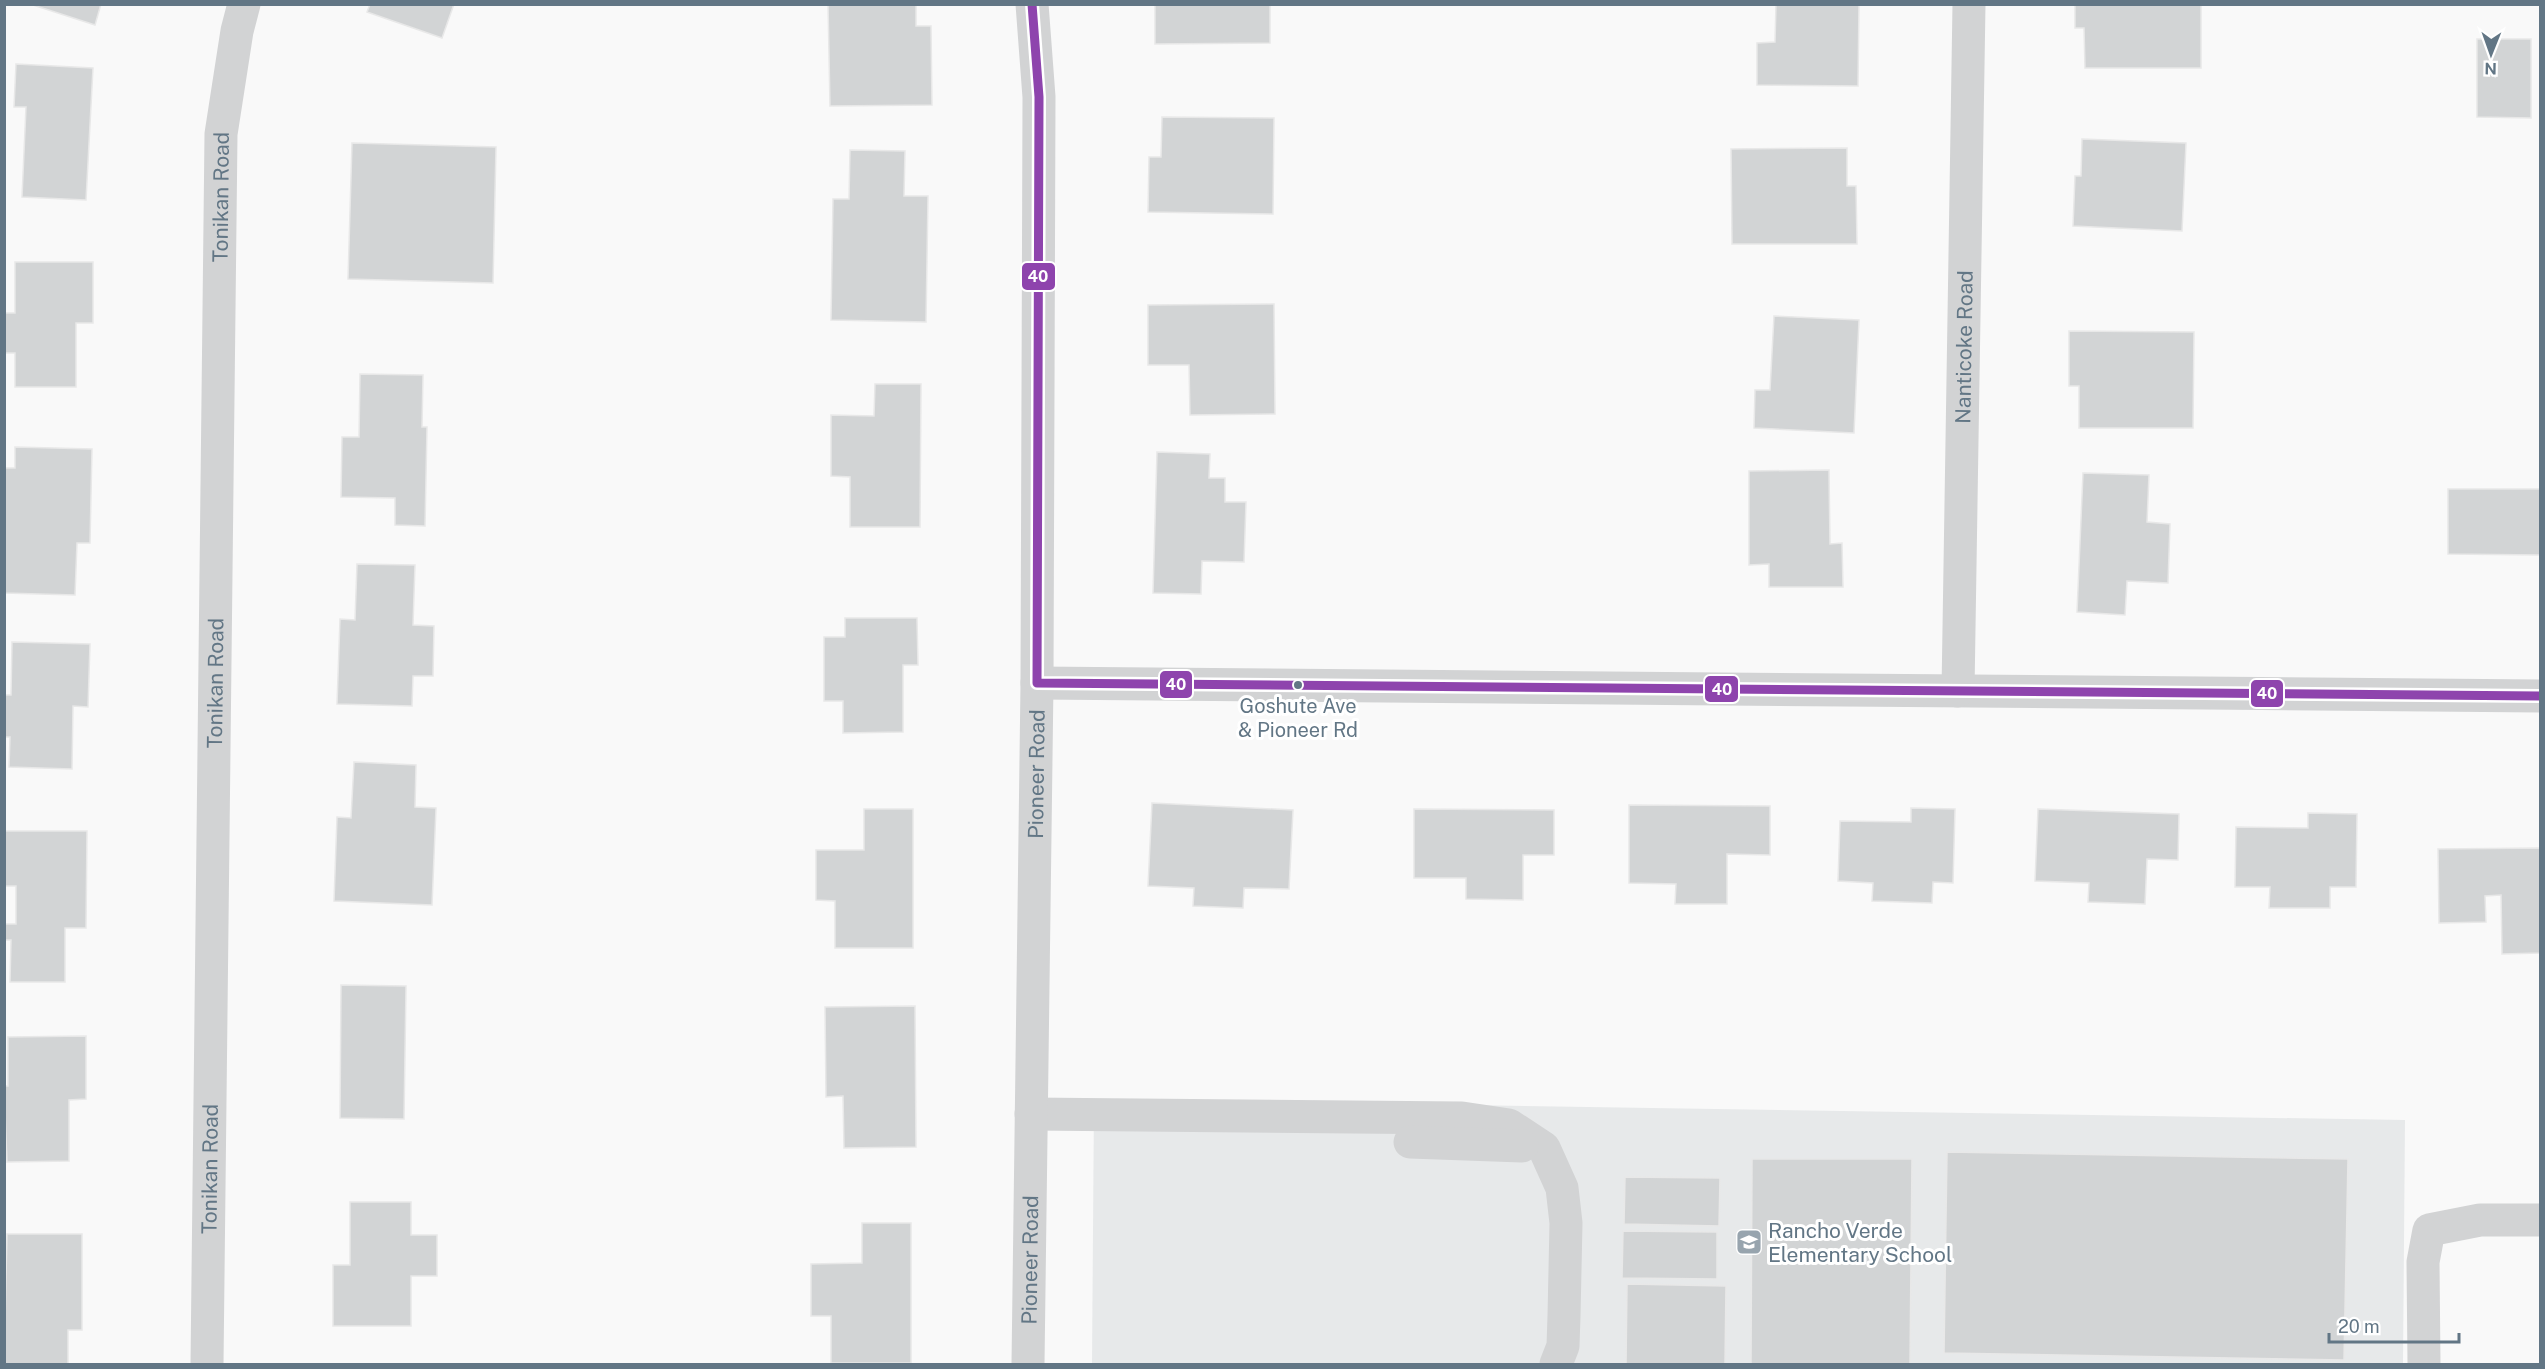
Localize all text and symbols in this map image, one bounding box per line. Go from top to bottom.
north arrow [2461,24,2521,84]
text: N [2484,59,2497,78]
street label: Tonikan Road [207,132,234,262]
line badge: 40 [1021,262,1056,291]
text: 40 [1028,267,1048,286]
street label: Nanticoke Road [1950,270,1977,424]
street label: Tonikan Road [202,618,228,748]
line badge: 40 [1159,670,1193,699]
text: 40 [1166,675,1186,694]
line badge: 40 [1704,675,1739,703]
marker: Goshute Ave & Pioneer Rd [1292,679,1304,691]
line badge: 40 [2250,679,2284,708]
text: 40 [1712,680,1732,699]
text: 40 [2257,684,2277,703]
place label: Goshute Ave & Pioneer Rd [1238,694,1358,742]
street label: Pioneer Road [1022,709,1049,839]
street label: Tonikan Road [196,1104,222,1234]
street label: Pioneer Road [1016,1195,1043,1325]
place label: Rancho Verde Elementary School [1768,1218,1952,1267]
school or university icon: Rancho Verde Elementary School [1734,1227,1764,1257]
scale bar [2329,1306,2460,1344]
text: 20 m [2338,1316,2380,1337]

